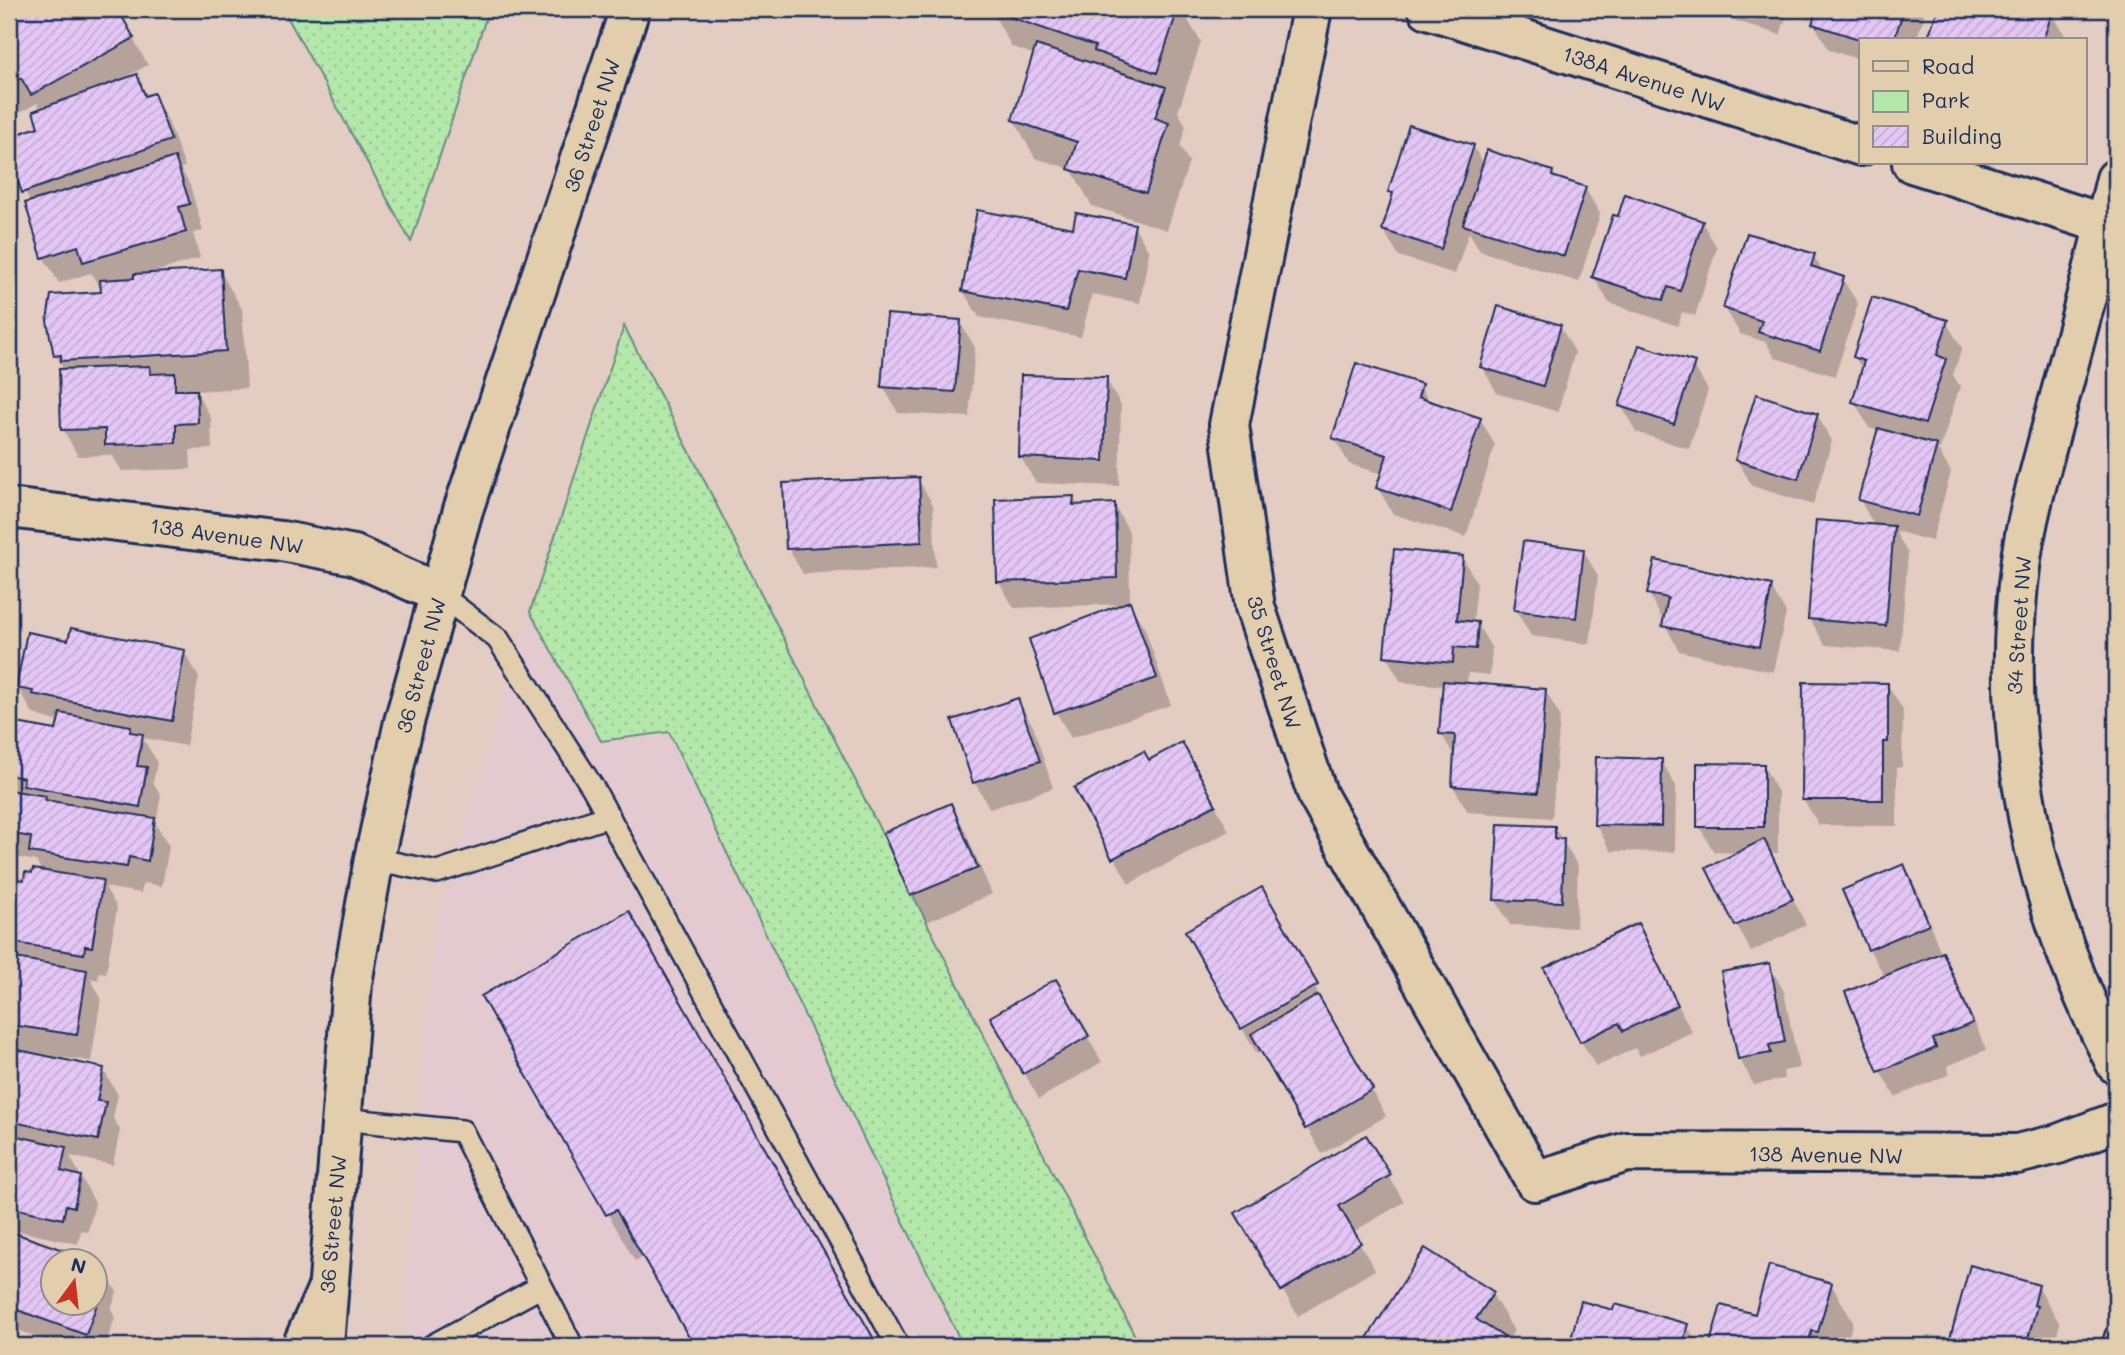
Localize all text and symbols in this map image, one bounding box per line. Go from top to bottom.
legend [1859,38,2086,164]
street label: 138A Avenue NW [1559,39,1729,117]
text: Road [1922,52,1974,79]
street label: 36 Street NW [557,55,625,195]
text: Park [1922,86,1970,113]
text: Building [1922,122,2002,149]
street label: 138 Avenue NW [149,511,305,559]
street label: 34 Street NW [2000,555,2036,695]
street label: 35 Street NW [1242,592,1308,732]
street label: 36 Street NW [389,594,451,736]
street label: 138 Avenue NW [1749,1139,1903,1169]
street label: 36 Street NW [312,1153,352,1295]
north arrow [38,1246,108,1316]
text: N [68,1251,89,1279]

